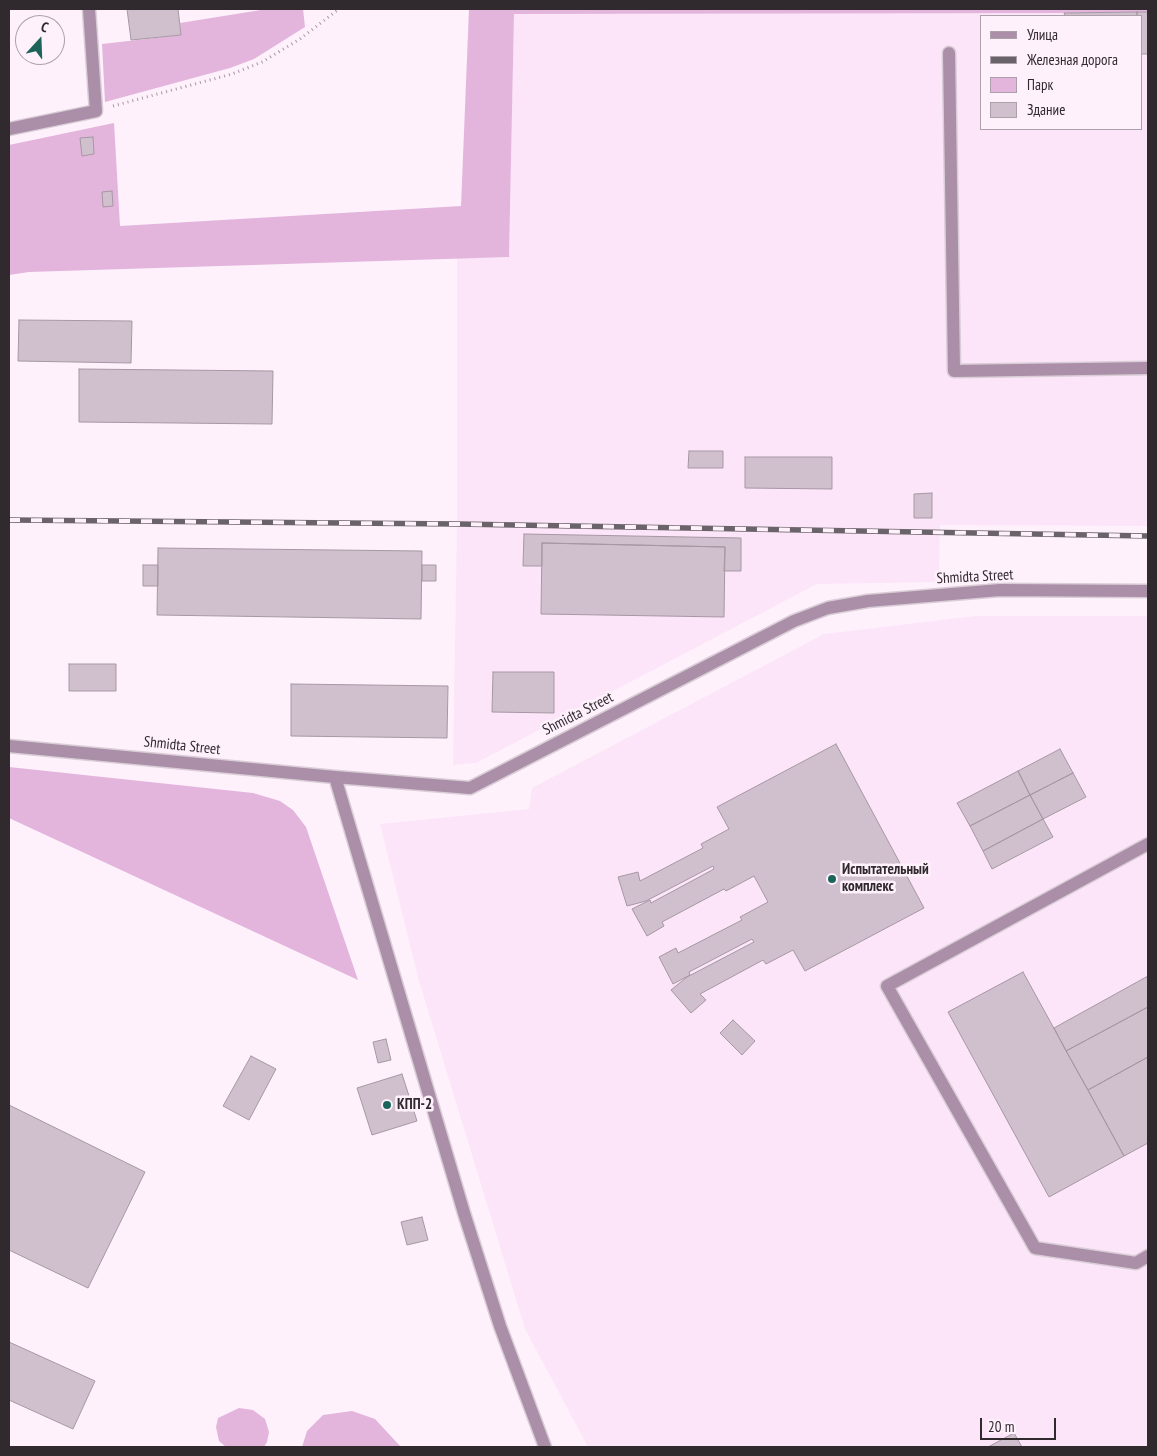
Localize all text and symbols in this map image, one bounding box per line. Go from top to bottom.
north arrow [15,15,65,65]
legend [980,15,1142,130]
text: С [39,17,51,36]
text: Улица [1027,25,1058,44]
text: Железная дорога [1027,50,1118,69]
text: Парк [1027,75,1053,94]
text: Здание [1027,100,1065,119]
street label: Shmidta Street [936,566,1014,588]
street label: Shmidta Street [540,689,616,739]
street label: Shmidta Street [143,733,221,759]
place label: Испытательный комплекс [842,861,929,896]
marker: Испытательный комплекс [826,873,838,885]
place label: КПП-2 [397,1096,432,1114]
marker: КПП-2 [381,1099,393,1111]
scale bar [982,1408,1058,1440]
text: 20 m [988,1417,1014,1436]

